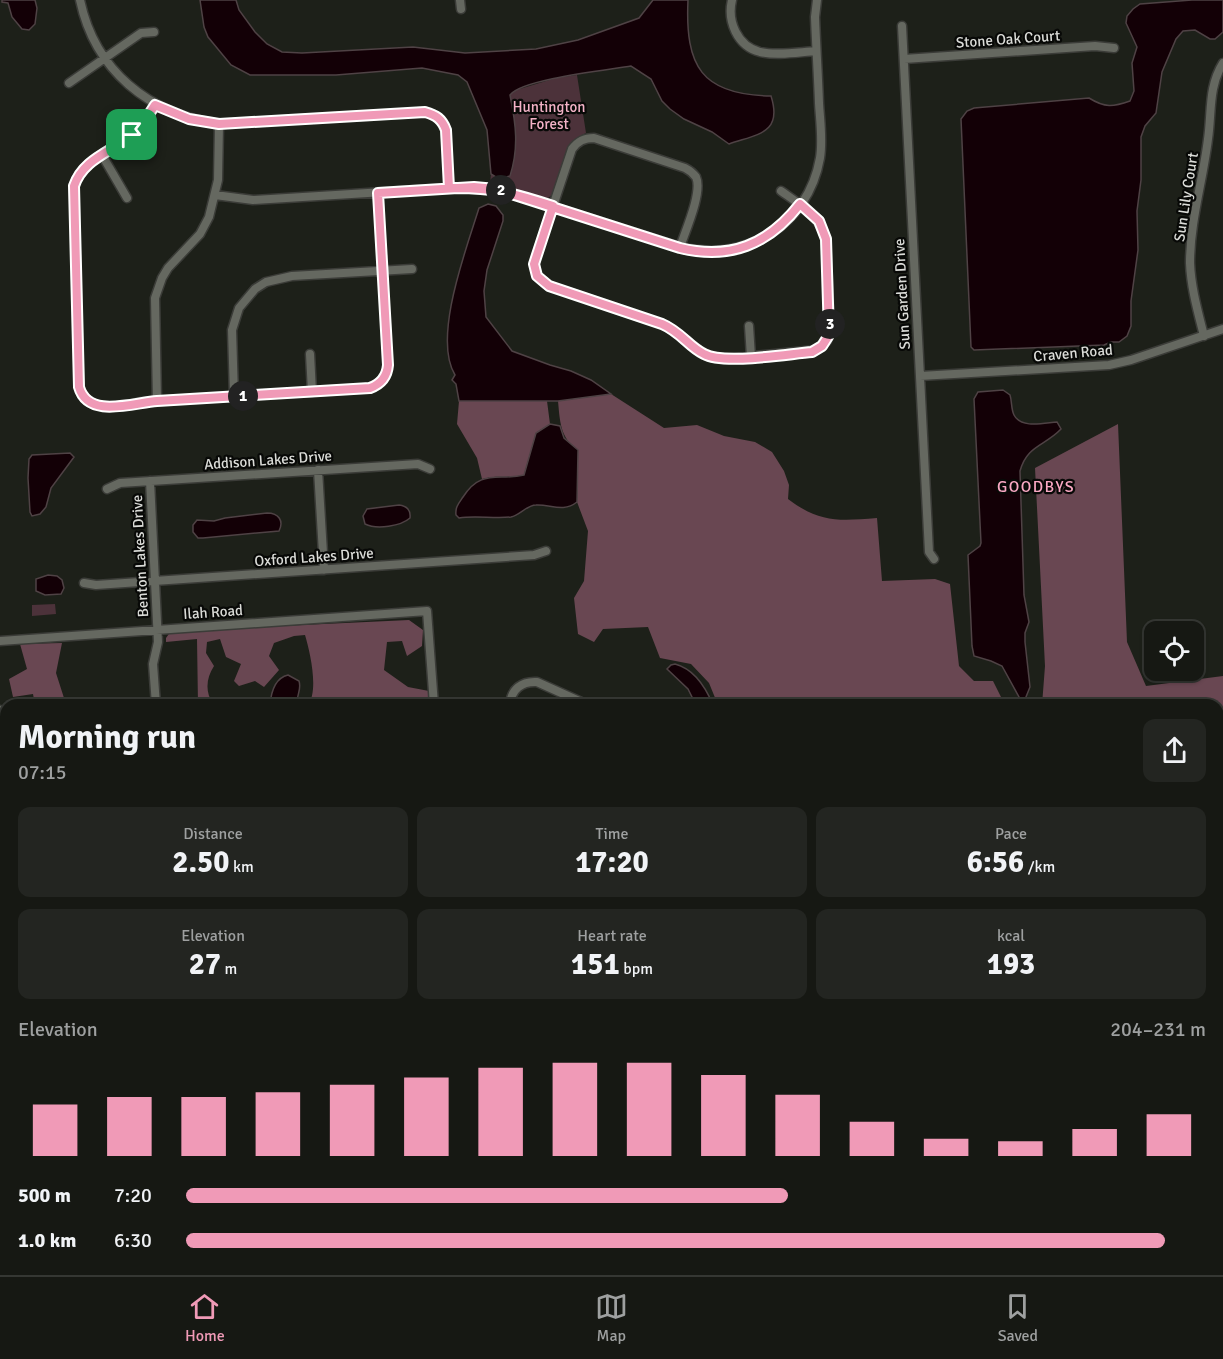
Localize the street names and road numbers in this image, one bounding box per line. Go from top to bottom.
street label: Stone Oak Court [955,26,1061,52]
street label: Sun Lily Court [1170,151,1202,243]
street label: Sun Garden Drive [890,238,914,350]
street label: Craven Road [1033,341,1113,365]
street label: Addison Lakes Drive [203,447,333,473]
street label: Benton Lakes Drive [128,494,152,618]
street label: Oxford Lakes Drive [254,544,374,570]
street label: Ilah Road [182,601,244,623]

